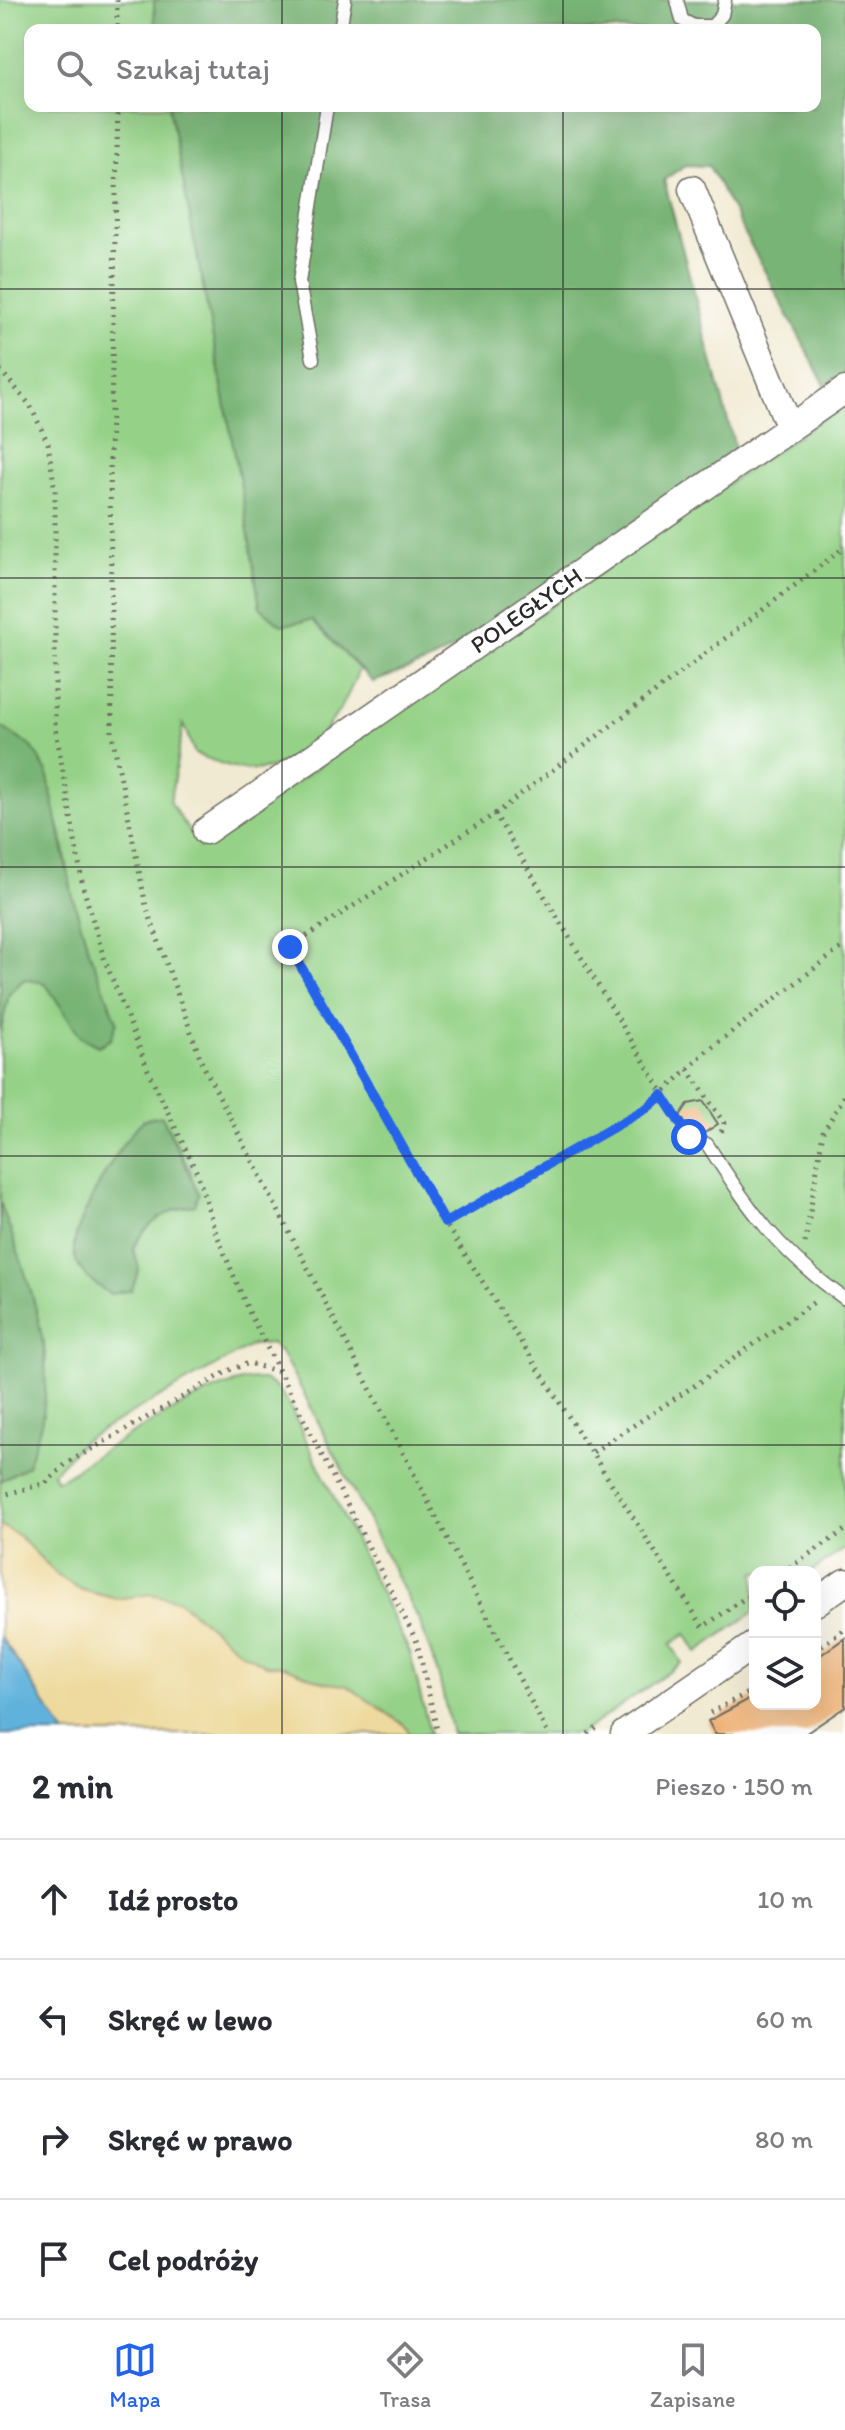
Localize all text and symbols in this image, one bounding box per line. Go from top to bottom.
search box [24,24,821,112]
icon: search [52,46,96,90]
text: Szukaj tutaj [116,50,270,87]
street label: POLEGŁYCH [465,561,587,659]
route end [272,929,308,965]
route start [671,1119,707,1155]
map controls [749,1566,821,1710]
button: locate [749,1566,821,1638]
button: layers [749,1638,821,1710]
text: 2 min [32,1766,113,1807]
text: Pieszo · 150 m [655,1770,813,1802]
icon: ahead [32,1877,76,1921]
text: Idź prosto [108,1881,238,1918]
text: 10 m [757,1883,813,1915]
icon: left [32,1997,76,2041]
text: Skręć w lewo [108,2001,272,2038]
text: 60 m [756,2003,813,2035]
icon: right [32,2117,76,2161]
text: Skręć w prawo [108,2121,292,2158]
text: 80 m [755,2123,813,2155]
icon: arrive [32,2237,76,2281]
text: Cel podróży [108,2241,258,2278]
tab: Mapa [109,2338,161,2413]
tab: Trasa [380,2338,431,2413]
tab: Zapisane [650,2338,736,2413]

